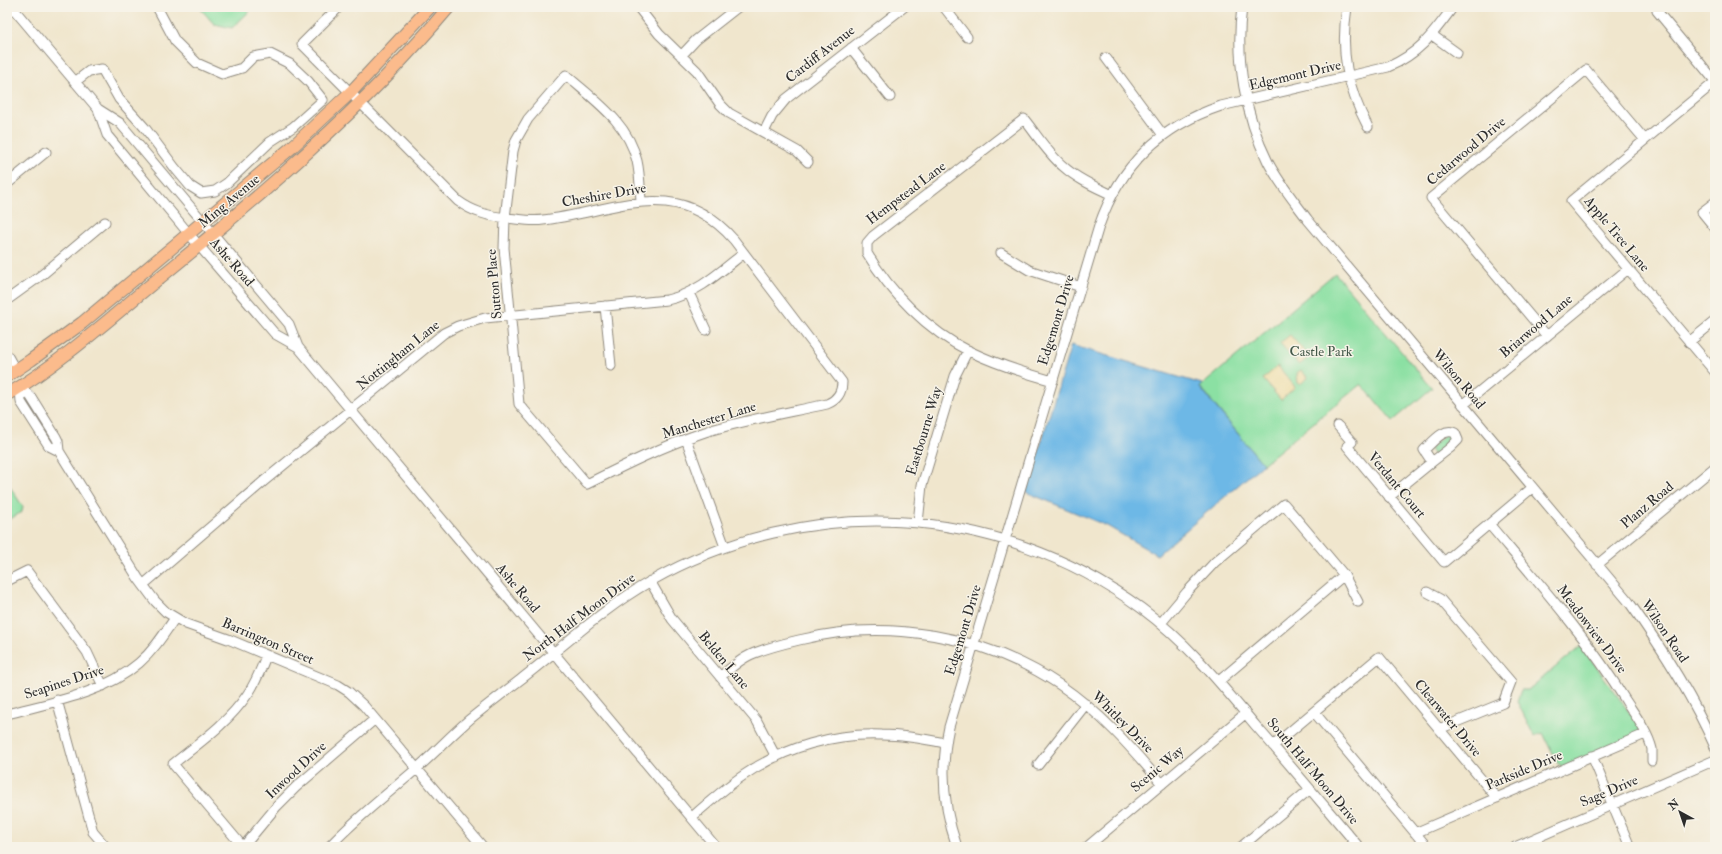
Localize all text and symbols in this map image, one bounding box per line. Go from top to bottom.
street label: Cardiff Avenue [782,22,858,86]
street label: Edgemont Drive [1247,56,1343,94]
street label: Cedarwood Drive [1423,113,1509,189]
street label: Hempstead Lane [863,158,950,229]
street label: Ming Avenue [195,170,263,232]
street label: Cheshire Drive [561,179,648,211]
street label: Apple Tree Lane [1579,192,1653,276]
street label: Ashe Road [206,233,258,290]
street label: Sutton Place [482,248,506,320]
street label: Edgemont Drive [1034,272,1078,367]
street label: Briarwood Lane [1496,291,1576,361]
street label: Nottingham Lane [353,316,443,394]
park label: Castle Park [1289,343,1353,360]
street label: Wilson Road [1429,345,1489,412]
street label: Eastbourne Way [902,384,947,478]
street label: Manchester Lane [660,398,758,442]
street label: Verdant Court [1364,449,1430,522]
street label: Planz Road [1617,478,1677,532]
street label: Ashe Road [492,559,544,616]
street label: North Half Moon Drive [519,569,639,665]
street label: Meadowview Drive [1553,581,1631,677]
street label: Edgemont Drive [941,582,985,677]
street label: Wilson Road [1637,595,1692,666]
street label: Barrington Street [219,614,317,668]
street label: Belden Lane [695,628,753,693]
street label: Seapines Drive [22,661,107,704]
street label: Clearwater Drive [1411,676,1485,760]
street label: Whitley Drive [1087,687,1158,757]
street label: South Half Moon Drive [1263,714,1363,828]
street label: Inwood Drive [262,738,330,802]
street label: Scenic Way [1127,742,1188,797]
street label: Parkside Drive [1483,746,1565,794]
street label: Sage Drive [1577,771,1641,811]
north arrow [1660,792,1700,832]
text: N [1665,796,1683,814]

